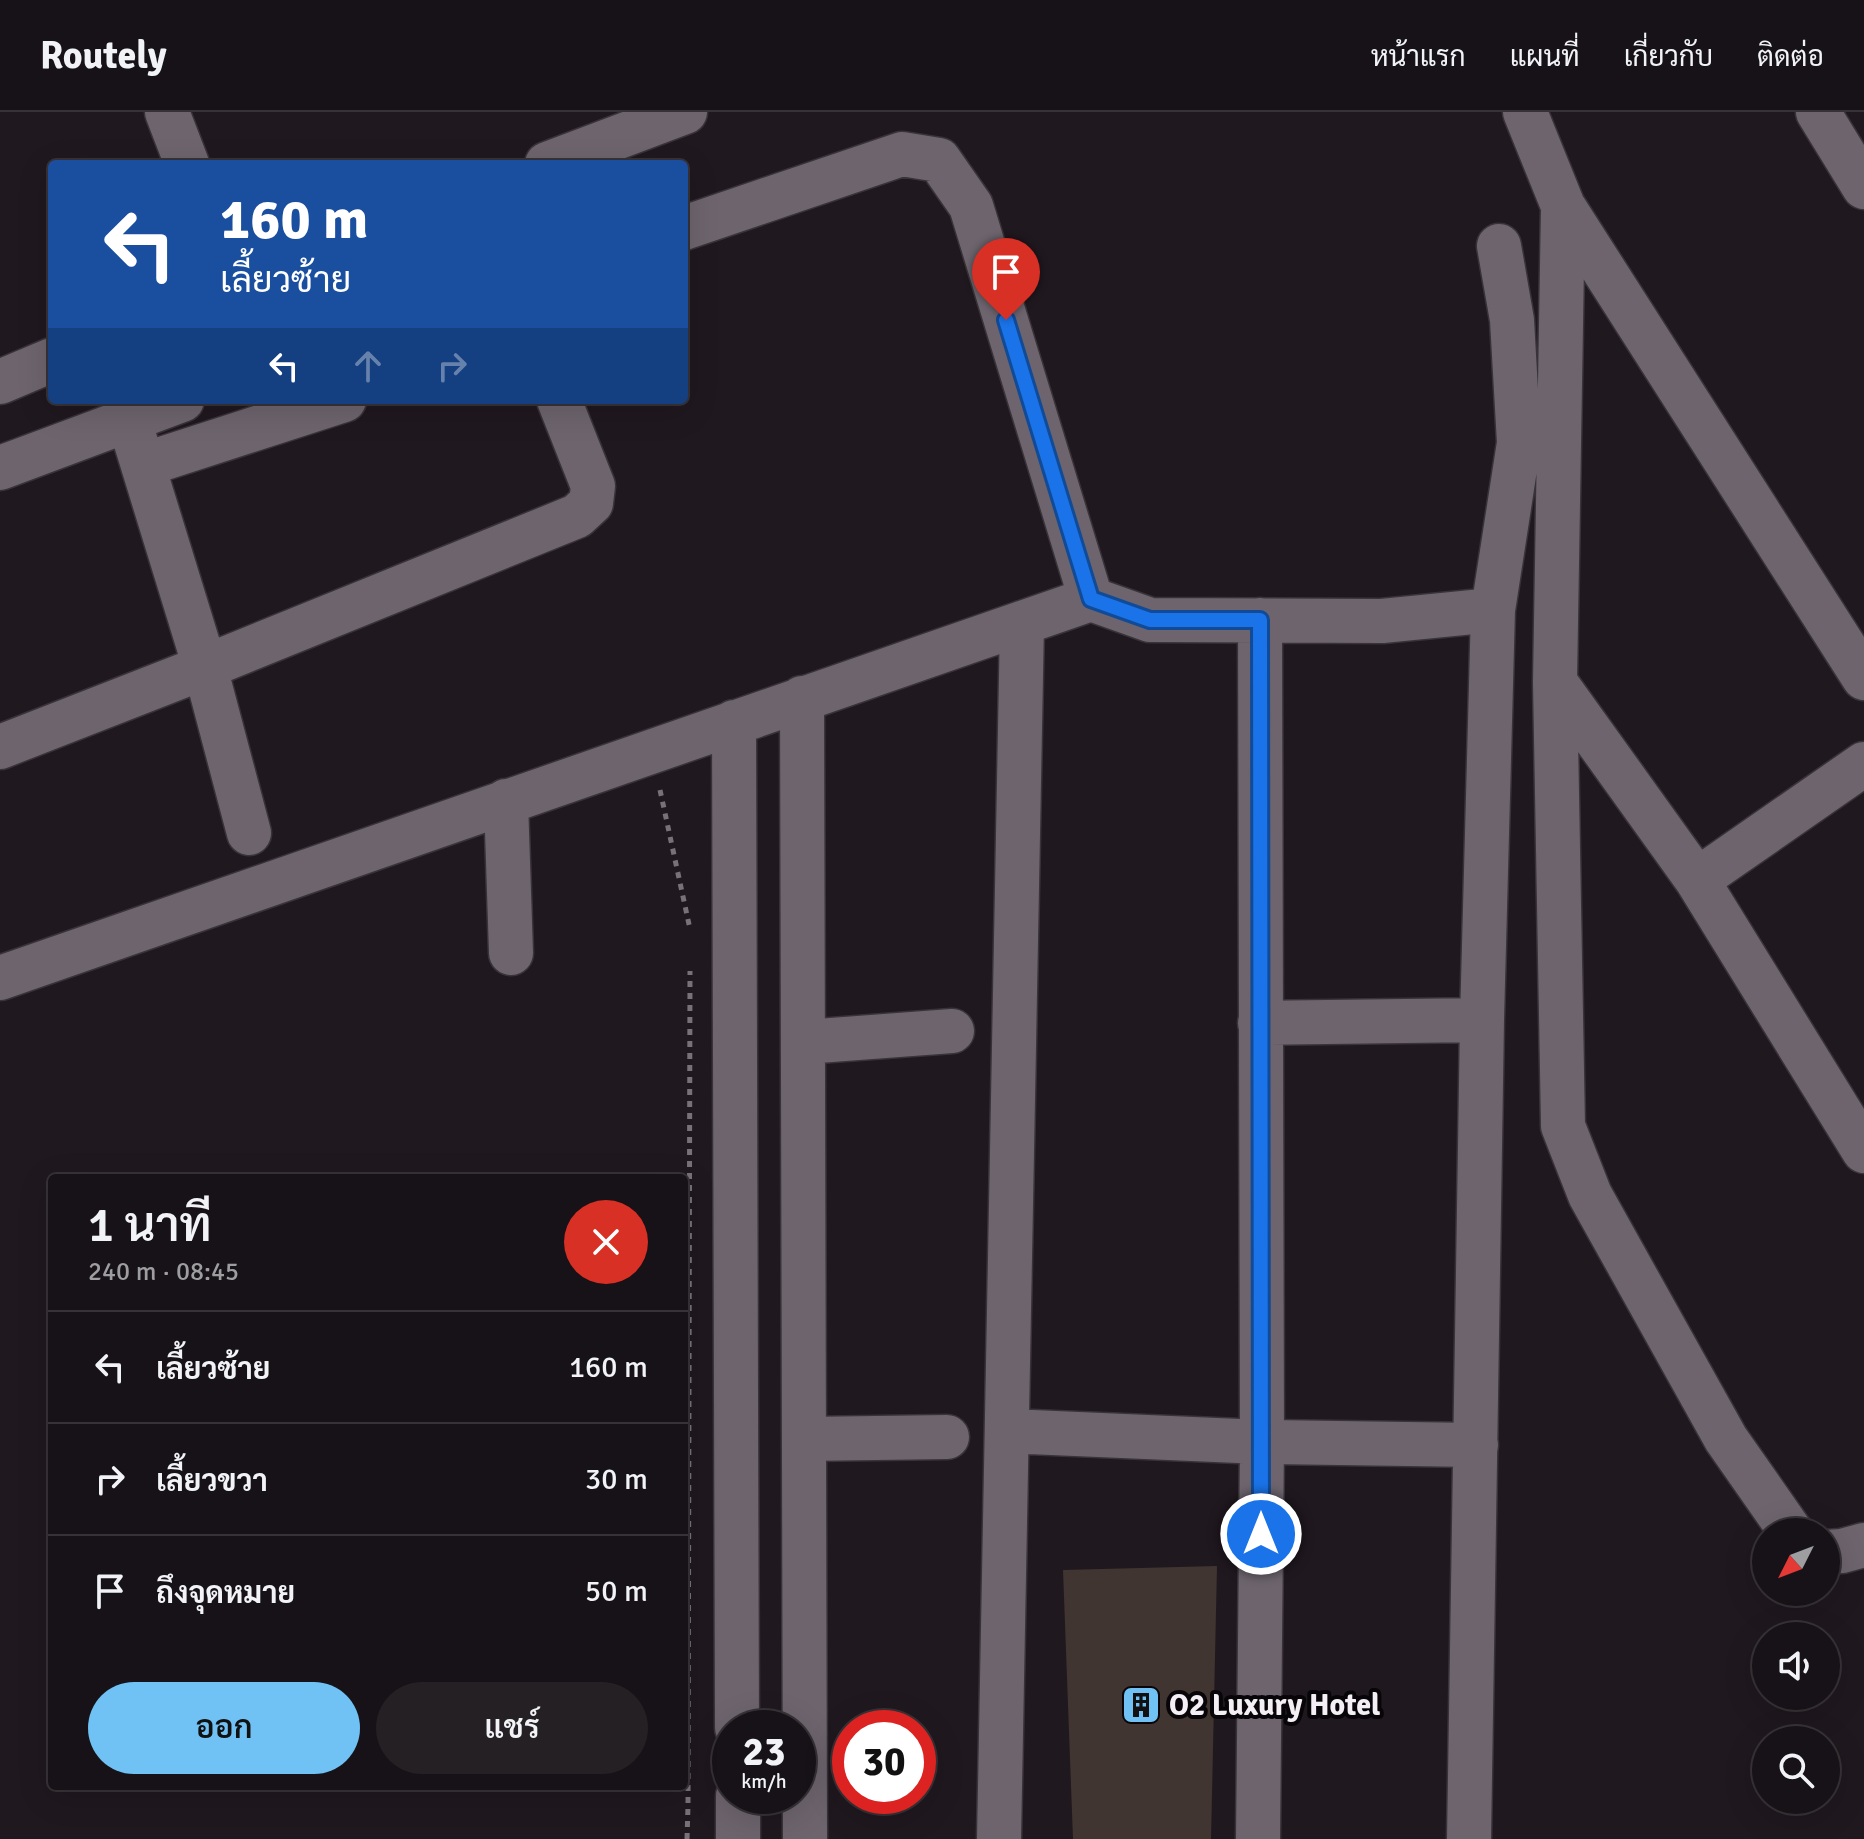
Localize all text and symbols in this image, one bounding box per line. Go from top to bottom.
text: Routely [40,32,167,79]
text: หน้าแรก [1371,40,1466,74]
text: แผนที่ [1510,40,1580,74]
text: เกี่ยวกับ [1624,40,1713,74]
text: ติดต่อ [1757,40,1824,74]
text: 160 m [220,185,368,254]
icon: left [88,192,192,296]
pin [972,238,1040,320]
icon: arrive [984,250,1028,294]
text: เลี้ยวซ้าย [220,258,351,303]
icon: left [262,344,306,388]
icon: ahead [346,344,390,388]
icon: right [430,344,474,388]
text: 1 นาที [88,1196,212,1255]
button: close [564,1200,648,1284]
text: 240 m · 08:45 [88,1256,239,1288]
icon: left [88,1345,132,1389]
text: 160 m [569,1349,648,1386]
text: เลี้ยวซ้าย [156,1351,270,1388]
icon: right [88,1457,132,1501]
text: 30 m [585,1461,648,1498]
text: เลี้ยวขวา [156,1463,268,1500]
position arrow [1219,1492,1303,1576]
north arrow [1752,1518,1840,1606]
map controls [1752,1518,1840,1814]
icon: arrive [88,1569,132,1613]
text: 50 m [585,1573,648,1610]
text: ถึงจุดหมาย [156,1575,295,1612]
button: sound [1752,1622,1840,1710]
button: ออก [88,1682,360,1774]
button: แชร์ [376,1682,648,1774]
building icon: O2 Luxury Hotel [1120,1684,1162,1726]
place label: O2 Luxury Hotel [1169,1687,1381,1724]
speed limit sign: 30 [832,1710,936,1814]
button: search [1752,1726,1840,1814]
text: 23 [742,1727,786,1777]
text: km/h [741,1769,787,1794]

